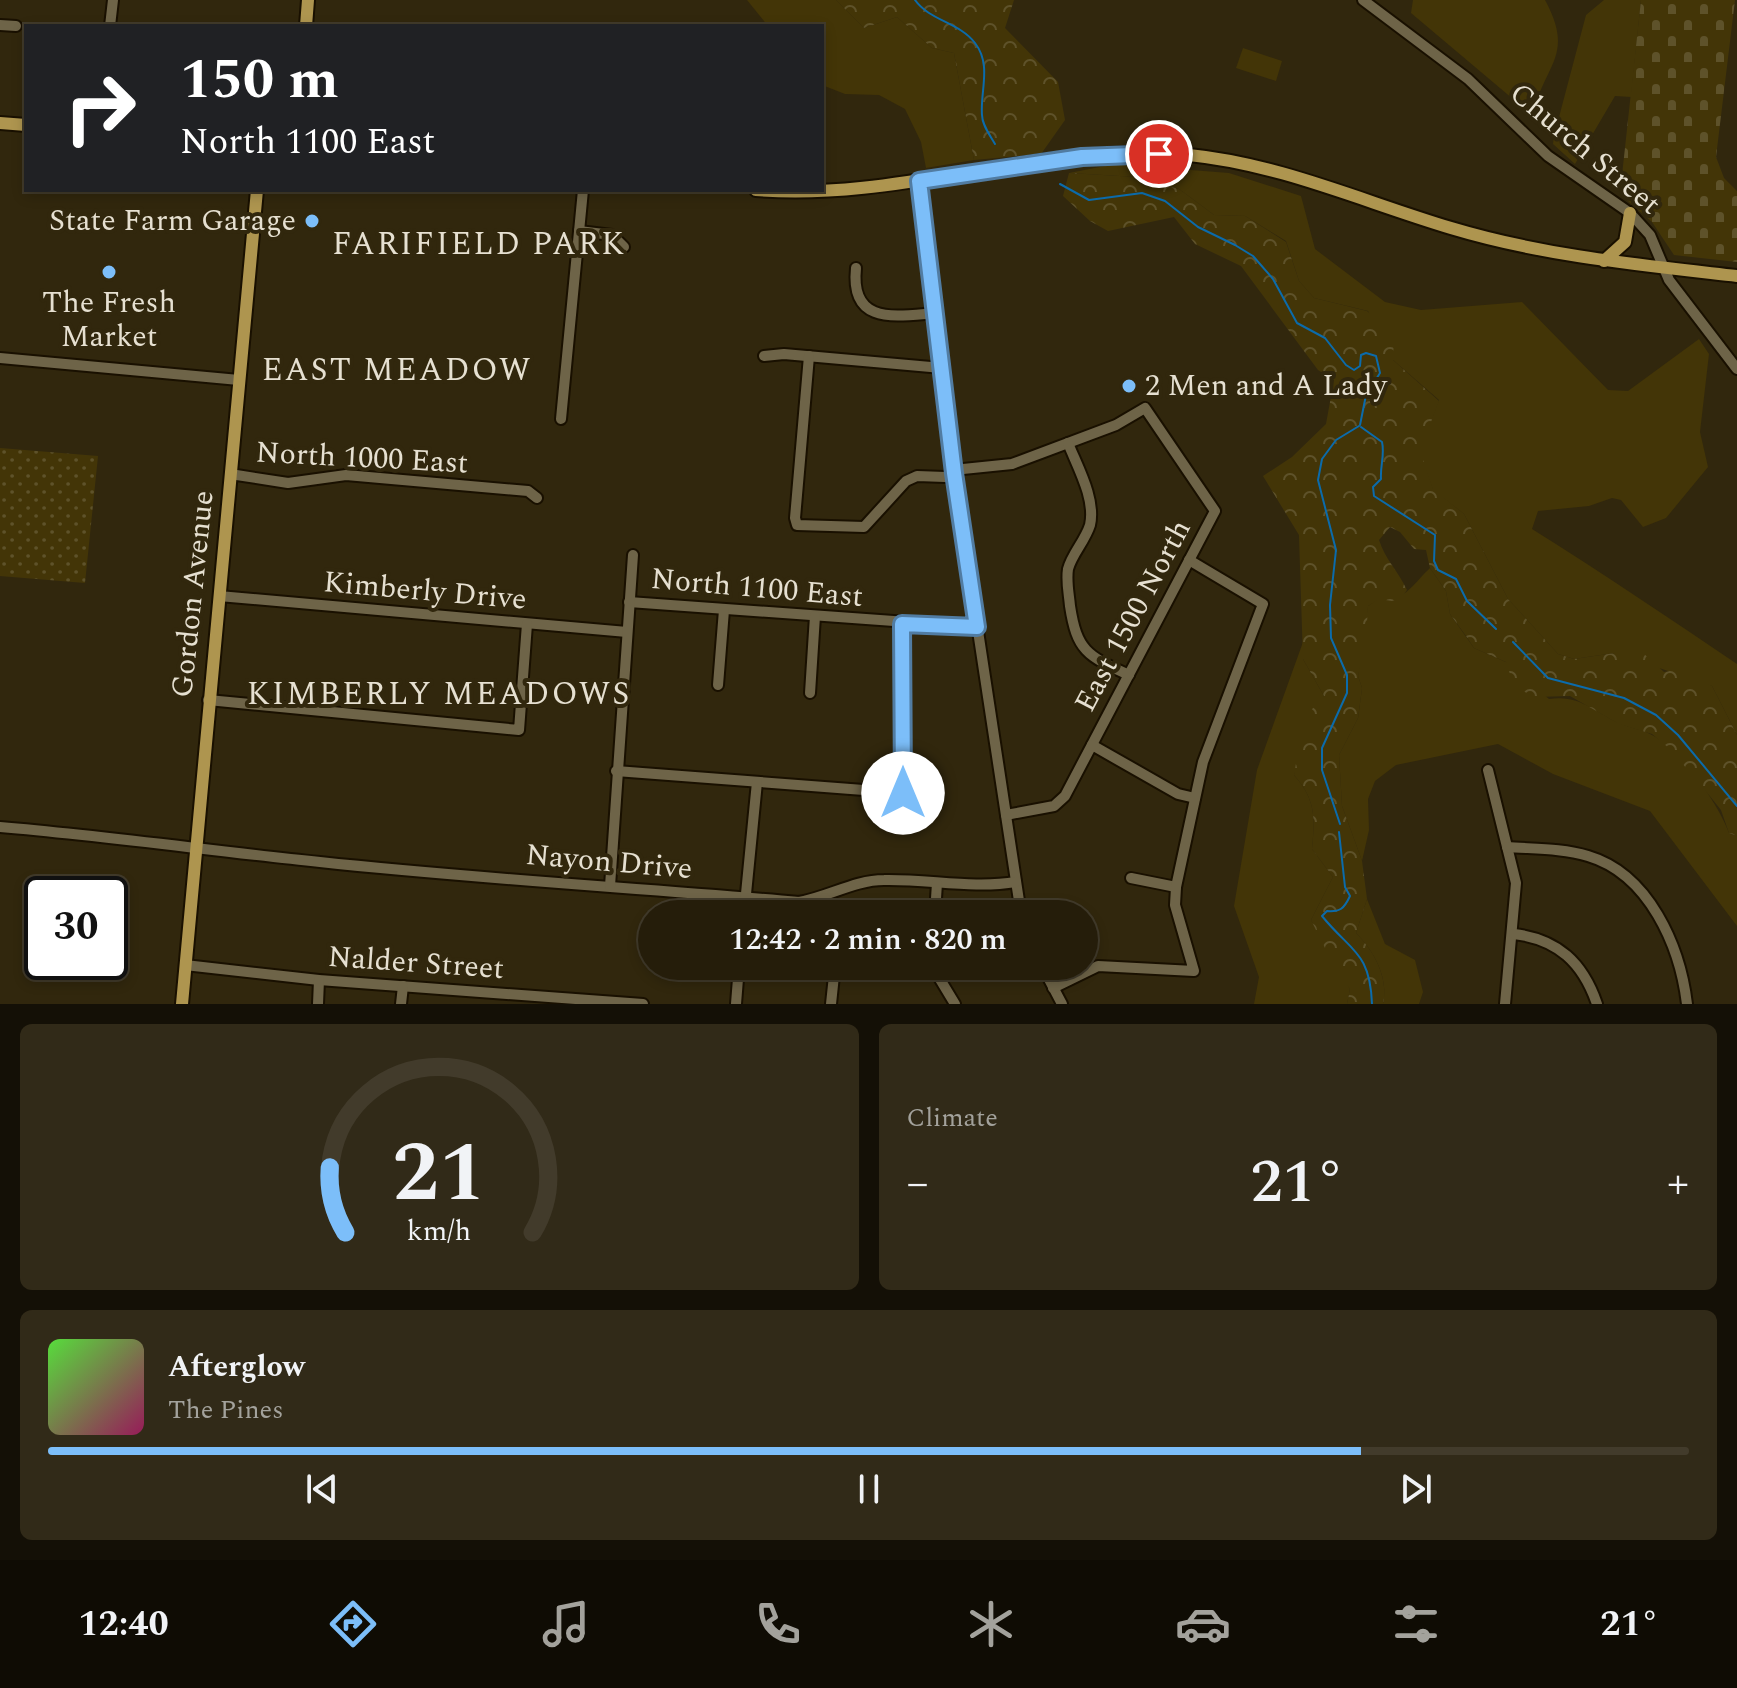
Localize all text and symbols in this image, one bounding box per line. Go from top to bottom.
text: 150 m [180,38,339,123]
icon: right [48,56,152,160]
street label: Church Street [1499,72,1671,226]
text: North 1100 East [180,115,435,170]
pin [1125,120,1193,188]
icon: arrive [1137,132,1181,176]
place label: State Farm Garage [49,198,296,244]
marker: State Farm Garage [303,212,321,230]
district label: FARIFIELD PARK [332,220,626,269]
marker: The Fresh Market [100,263,118,281]
place label: The Fresh Market [42,280,176,360]
district label: EAST MEADOW [262,346,532,395]
place label: 2 Men and A Lady [1145,363,1389,409]
marker: 2 Men and A Lady [1120,377,1138,395]
street label: North 1000 East [255,429,469,487]
street label: Gordon Avenue [159,488,227,700]
street label: East 1500 North [1063,511,1203,721]
street label: North 1100 East [649,556,865,620]
street label: Kimberly Drive [322,559,528,623]
district label: KIMBERLY MEADOWS [247,670,631,719]
position arrow [861,751,945,835]
street label: Nayon Drive [524,832,694,892]
speed limit sign: 30 [24,876,128,980]
text: 12:42 · 2 min · 820 m [729,917,1007,963]
street label: Nalder Street [326,934,506,992]
text: Climate [907,1098,998,1138]
text: 21 [393,1111,486,1238]
text: 21° [1251,1137,1345,1229]
text: − [907,1150,929,1217]
text: + [1667,1150,1689,1217]
text: km/h [407,1210,471,1253]
text: Afterglow [168,1344,305,1390]
text: The Pines [168,1390,283,1430]
icon: previous [300,1467,344,1511]
icon: pause [847,1467,891,1511]
icon: next [1394,1467,1438,1511]
icon: directions [325,1596,381,1652]
icon: music [538,1596,594,1652]
icon: phone [750,1596,806,1652]
icon: climate [963,1596,1019,1652]
icon: car [1175,1596,1231,1652]
icon: filters [1388,1596,1444,1652]
text: 12:40 [78,1597,169,1652]
text: 21° [1600,1597,1659,1652]

